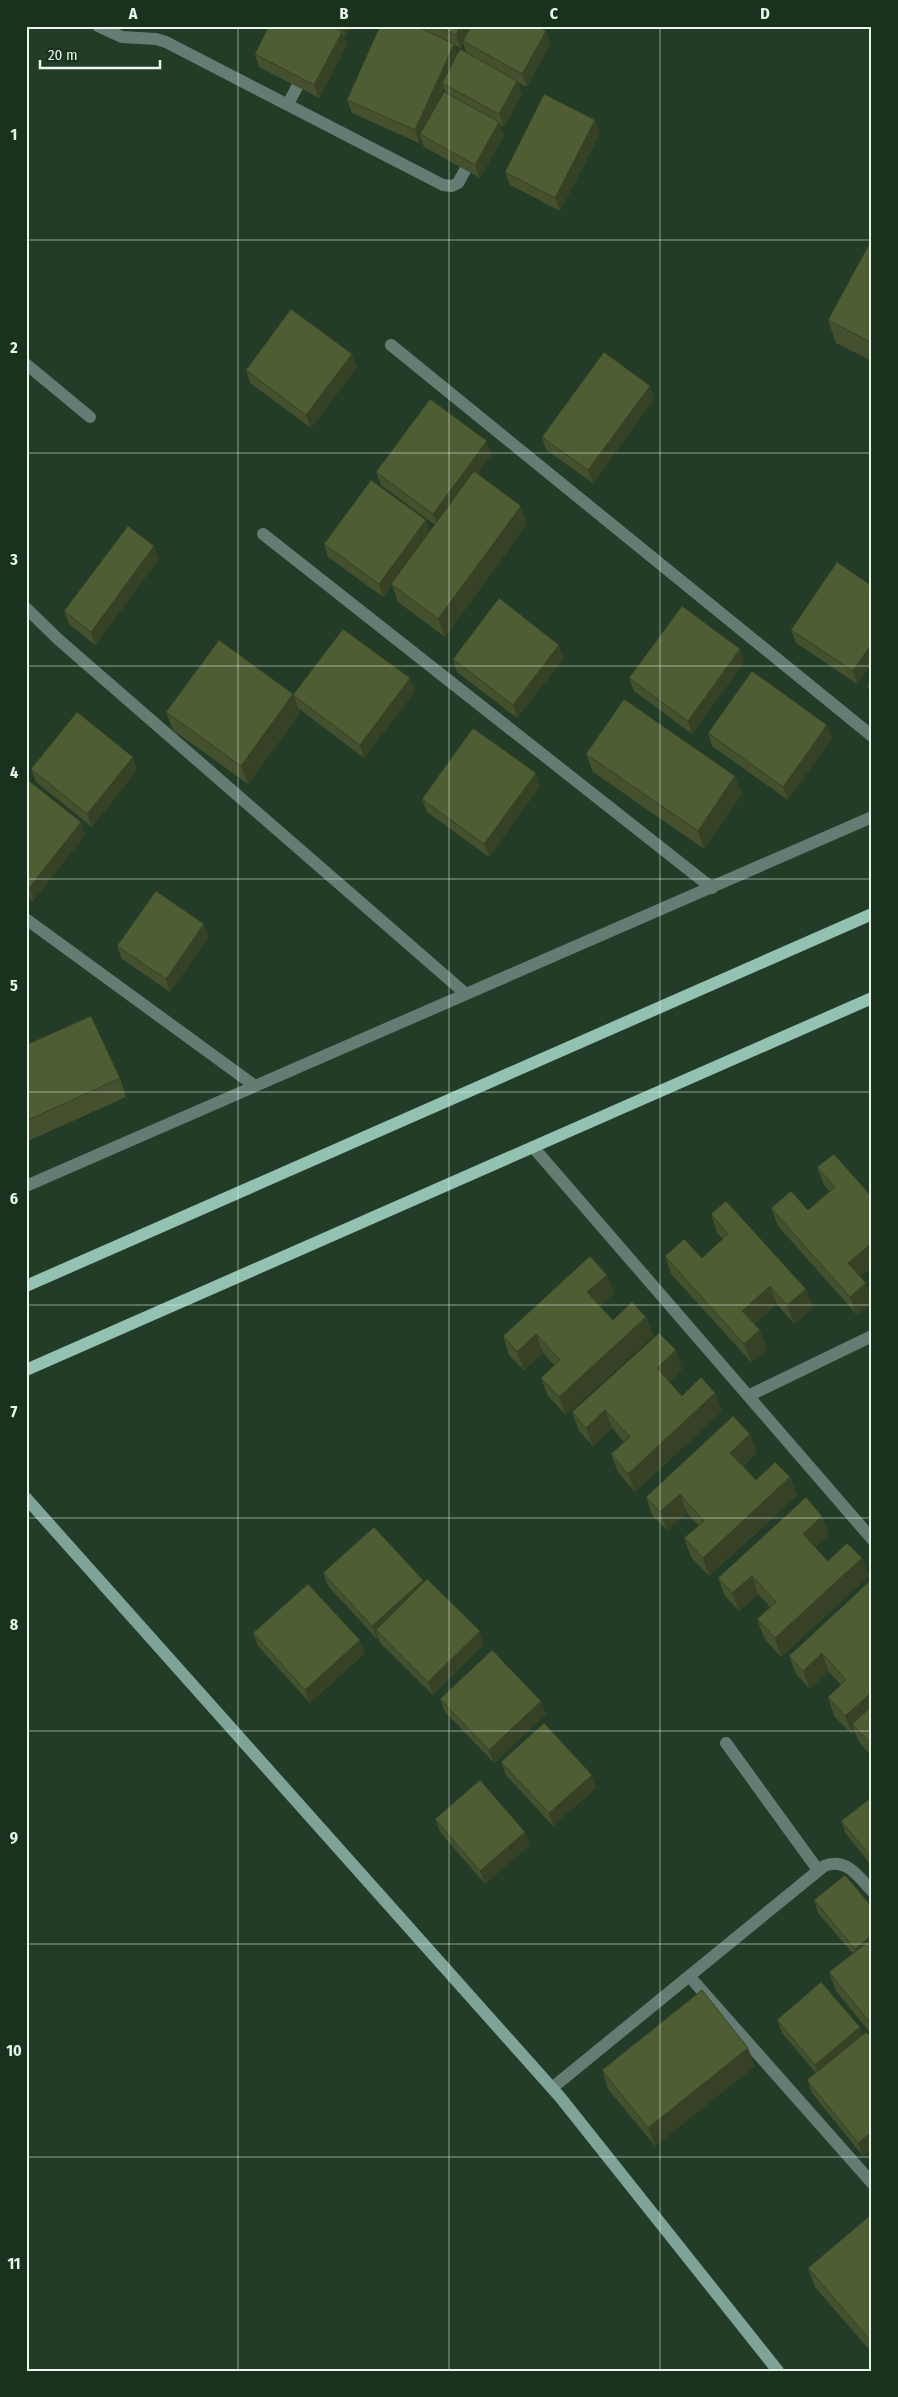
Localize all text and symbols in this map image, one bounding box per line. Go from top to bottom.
text: A [128,4,138,23]
text: B [340,4,349,23]
text: C [550,4,559,23]
text: D [760,4,770,23]
scale bar [40,38,160,70]
text: 20 m [48,46,78,64]
text: 1 [11,125,17,144]
text: 2 [9,338,18,357]
text: 3 [9,550,18,569]
text: 4 [10,763,18,782]
text: 5 [10,976,18,995]
text: 6 [10,1189,18,1208]
text: 7 [11,1402,18,1421]
text: 8 [10,1615,19,1634]
text: 9 [10,1828,18,1847]
text: 10 [6,2041,22,2060]
text: 11 [7,2254,21,2273]

